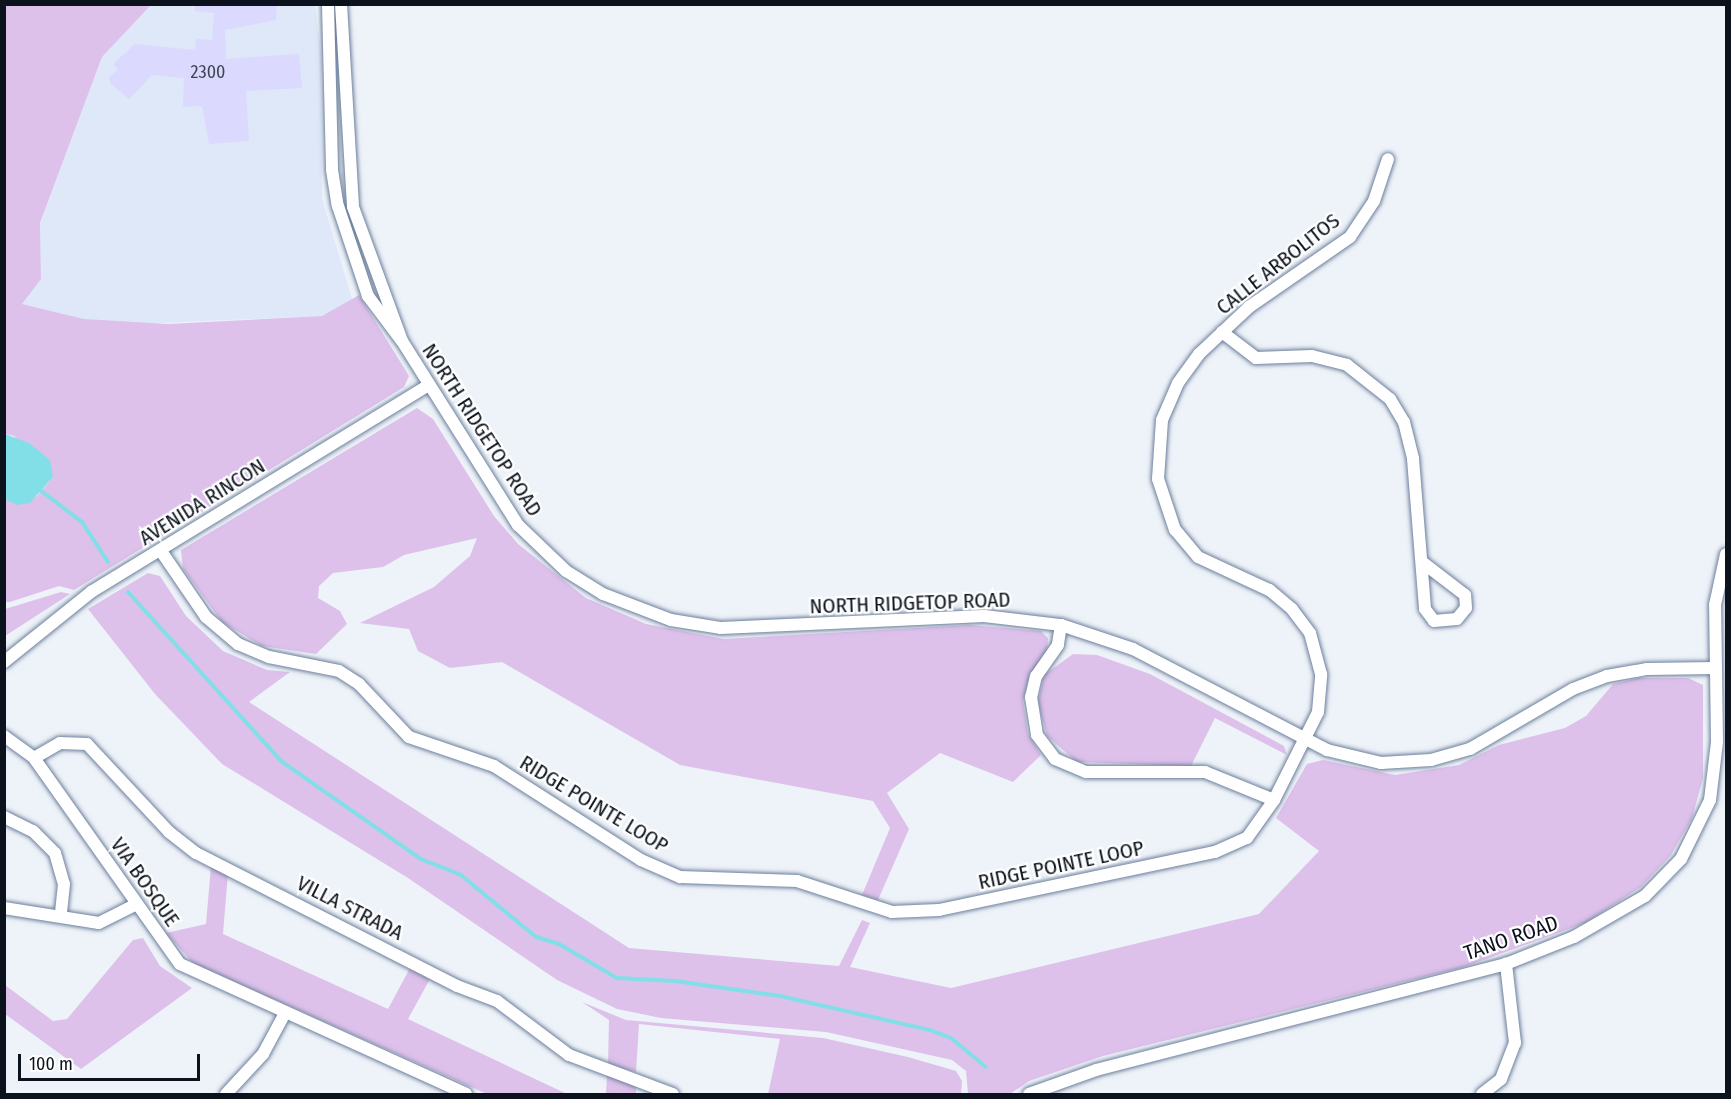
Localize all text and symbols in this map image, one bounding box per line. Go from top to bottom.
house number: 2300 [191,61,225,83]
street label: CALLE ARBOLITOS [1211,208,1345,320]
street label: NORTH RIDGETOP ROAD [417,339,547,521]
street label: AVENIDA RINCON [135,453,269,551]
street label: NORTH RIDGETOP ROAD [809,587,1011,619]
street label: RIDGE POINTE LOOP [515,750,673,858]
street label: VIA BOSQUE [105,833,185,931]
street label: RIDGE POINTE LOOP [976,835,1146,895]
street label: VILLA STRADA [293,870,407,946]
street label: TANO ROAD [1461,910,1561,966]
scale bar [21,1042,202,1080]
text: 100 m [29,1053,73,1075]

